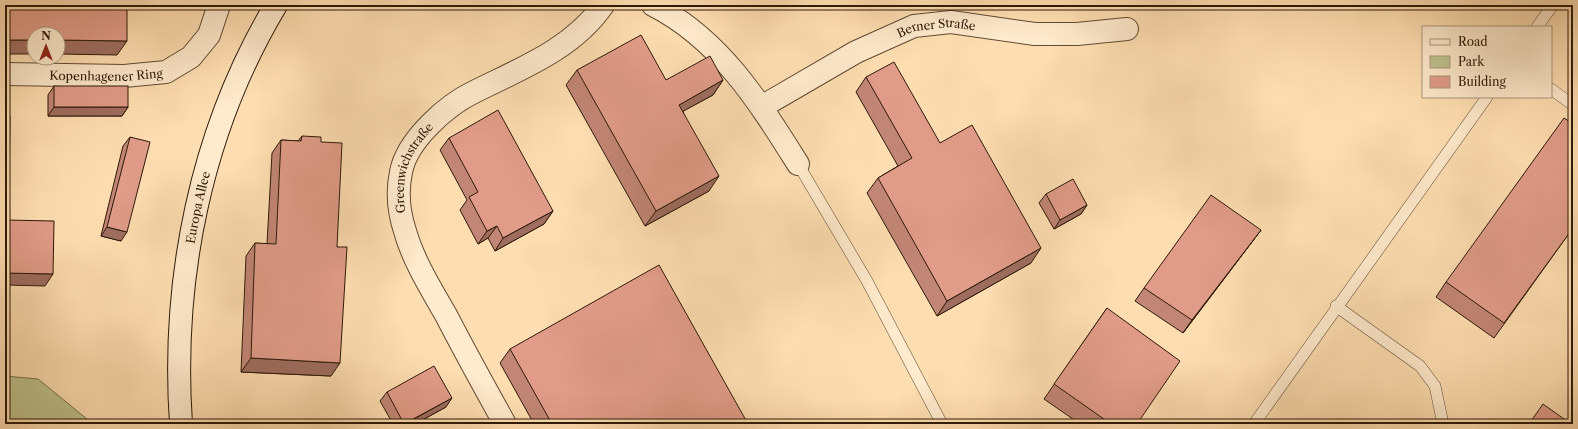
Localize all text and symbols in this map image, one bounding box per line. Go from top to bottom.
street label: Berner Straße [894,14,977,40]
north arrow [26,26,66,66]
legend [1422,26,1552,98]
text: N [41,29,51,43]
text: Road [1458,34,1488,49]
text: Park [1458,54,1485,69]
street label: Kopenhagener Ring [49,65,164,84]
text: Building [1458,74,1506,89]
street label: Greenwichstraße [391,119,436,214]
street label: Europa Allee [182,169,213,245]

